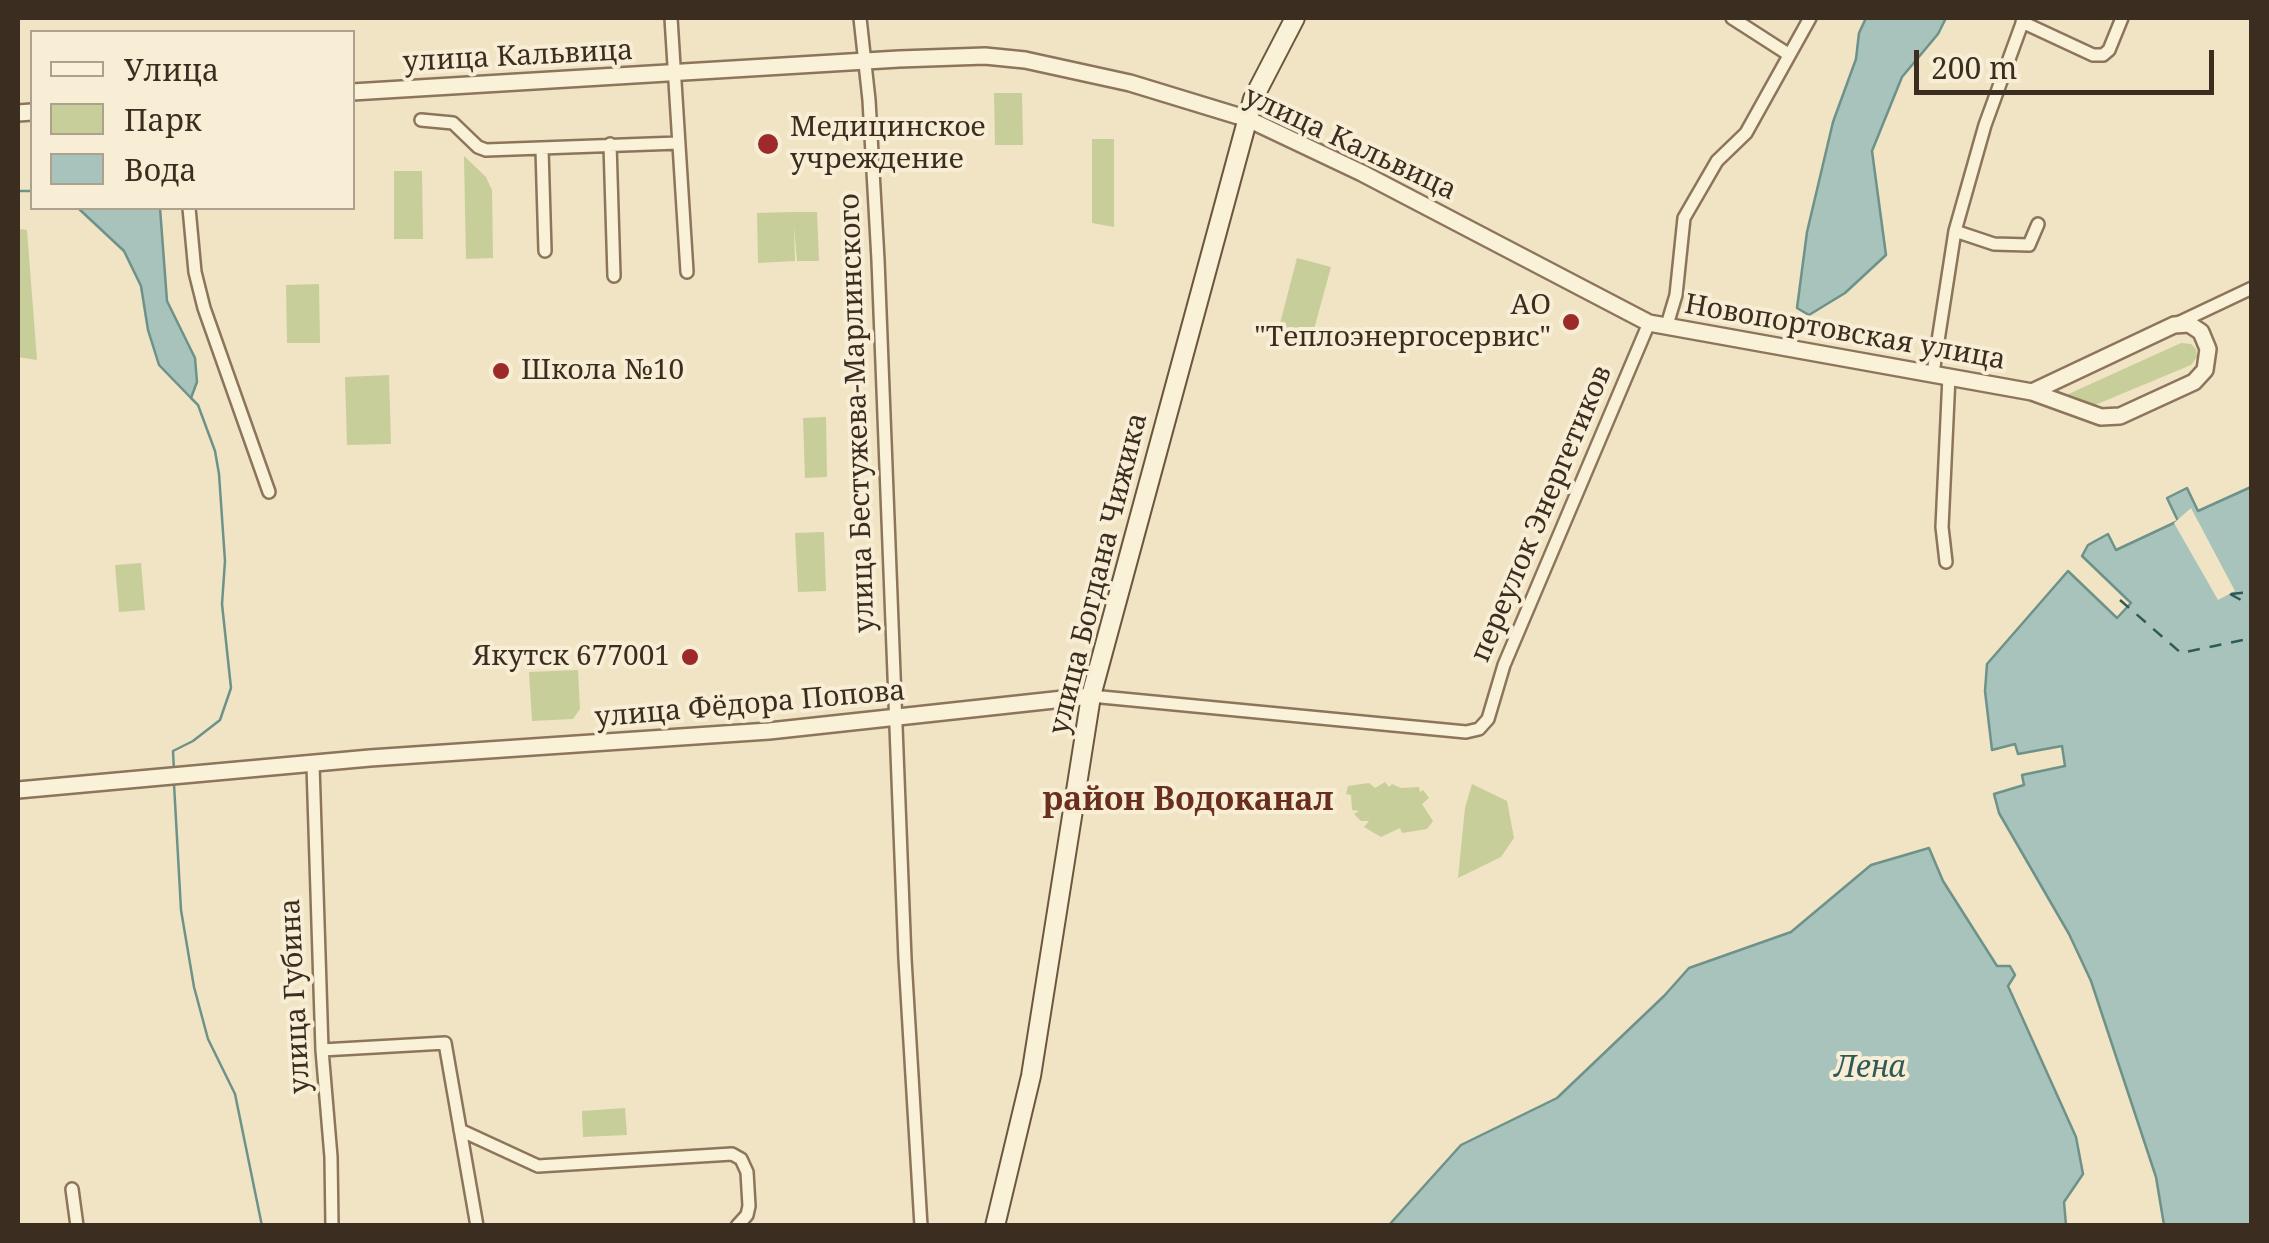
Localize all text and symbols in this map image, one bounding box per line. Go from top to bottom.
legend [30,30,355,210]
scale bar [1919,30,2219,92]
street label: улица Кальвица [402,34,634,80]
text: 200 m [1931,47,2017,88]
text: Улица [124,49,219,90]
street label: улица Кальвица [1238,80,1462,208]
text: Парк [124,99,202,140]
place label: Медицинское учреждение [790,111,986,177]
marker: Медицинское учреждение [755,131,781,157]
text: Вода [124,149,197,190]
street label: улица Бестужева-Марлинского [834,193,882,633]
street label: Новопортовская улица [1682,288,2008,378]
place label: АО "Теплоэнергосервис" [1254,289,1551,355]
marker: АО "Теплоэнергосервис" [1560,311,1582,333]
place label: Школа №10 [521,354,684,388]
marker: Школа №10 [490,360,512,382]
street label: переулок Энергетиков [1464,361,1620,667]
street label: улица Богдана Чижика [1043,410,1155,738]
place label: Якутск 677001 [473,640,670,674]
marker: Якутск 677001 [679,646,701,668]
street label: улица Фёдора Попова [593,675,907,735]
district label: район Водоканал [1043,782,1333,820]
street label: улица Губина [274,898,318,1094]
water label: Лена [1834,1050,1906,1086]

